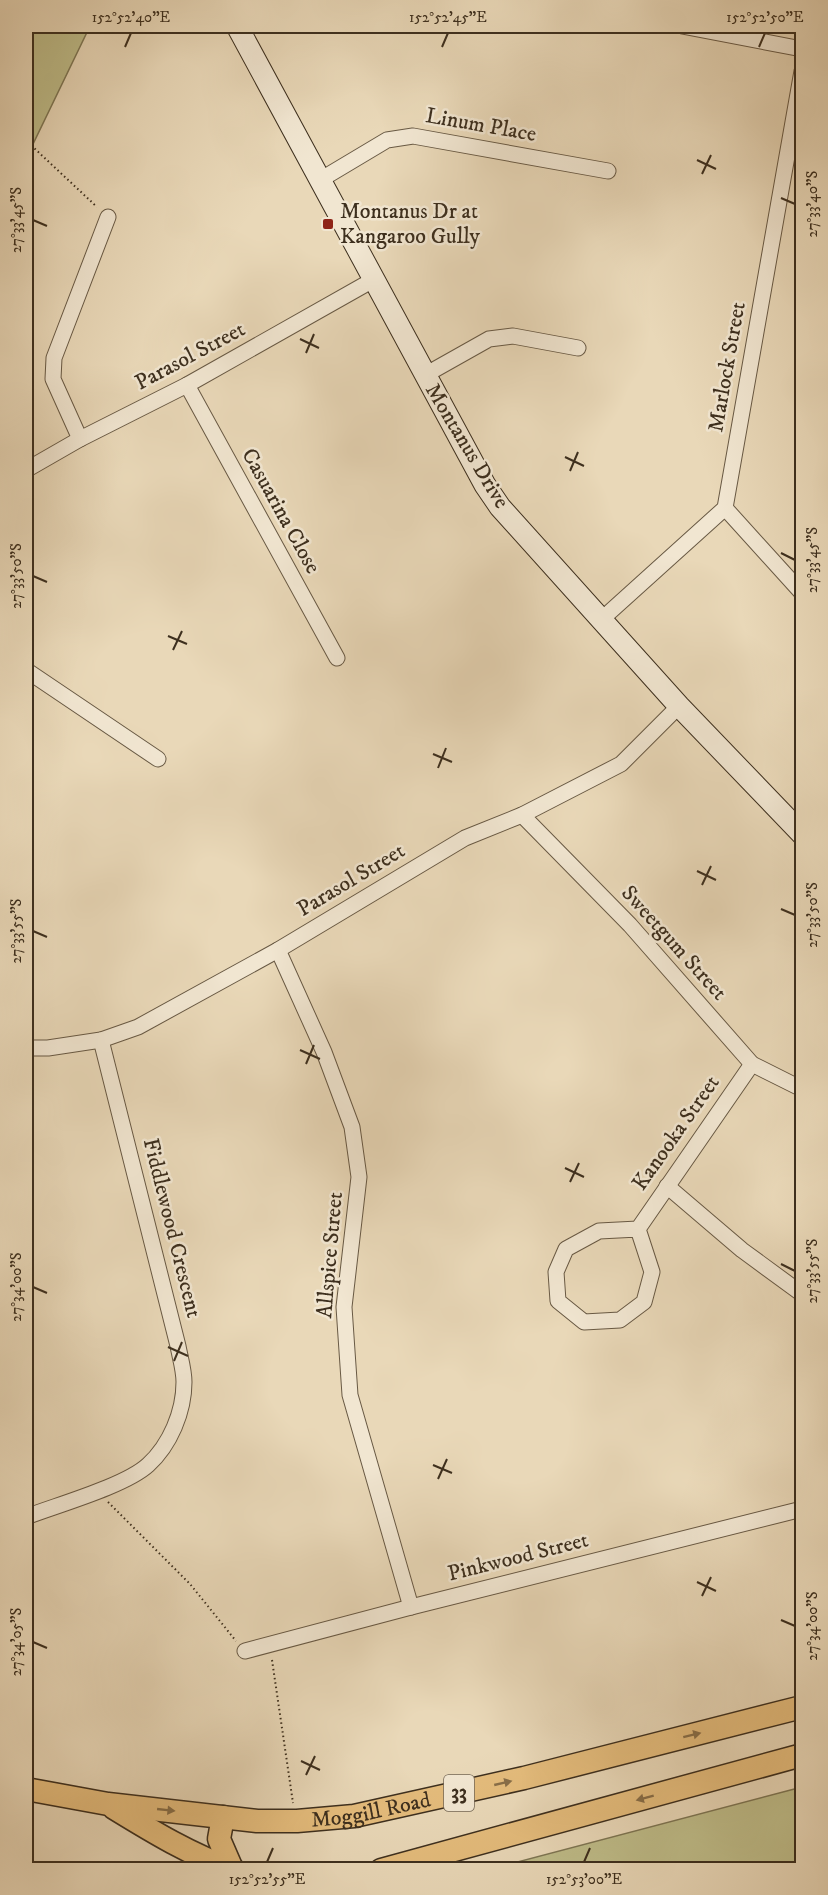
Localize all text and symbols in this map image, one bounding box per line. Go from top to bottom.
text: 152°52'40"E [92,8,171,27]
text: 152°52'45"E [409,8,487,27]
text: 152°52'50"E [726,8,804,27]
street label: Linum Place [424,102,538,148]
text: 27°33'40"S [803,170,822,237]
text: 27°33'45"S [7,187,26,253]
place label: Montanus Dr at Kangaroo Gully [340,198,481,250]
marker: Montanus Dr at Kangaroo Gully [321,217,335,231]
street label: Marlock Street [702,300,752,434]
street label: Parasol Street [130,316,250,396]
street label: Montanus Drive [419,378,515,514]
street label: Casuarina Close [235,444,327,578]
text: 27°33'45"S [803,527,822,593]
text: 27°33'50"S [7,543,26,609]
street label: Parasol Street [292,837,410,923]
street label: Sweetgum Street [615,880,733,1006]
text: 27°33'50"S [803,882,822,948]
text: 27°33'55"S [7,898,26,963]
street label: Kanooka Street [626,1070,726,1196]
street label: Fiddlewood Crescent [137,1135,207,1321]
street label: Allspice Street [311,1191,349,1319]
text: 27°33'55"S [803,1238,822,1303]
text: 27°34'00"S [7,1252,26,1322]
street label: Pinkwood Street [445,1526,591,1588]
text: 27°34'00"S [803,1591,822,1661]
text: 27°34'05"S [7,1608,26,1676]
one-way arrow [684,1730,702,1739]
road number: 33 [444,1775,474,1811]
one-way arrow [494,1777,513,1787]
street label: Moggill Road [310,1786,433,1833]
one-way arrow [636,1793,654,1803]
one-way arrow [157,1806,176,1815]
text: 152°52'55"E [229,1870,306,1889]
text: 152°53'00"E [546,1870,622,1889]

